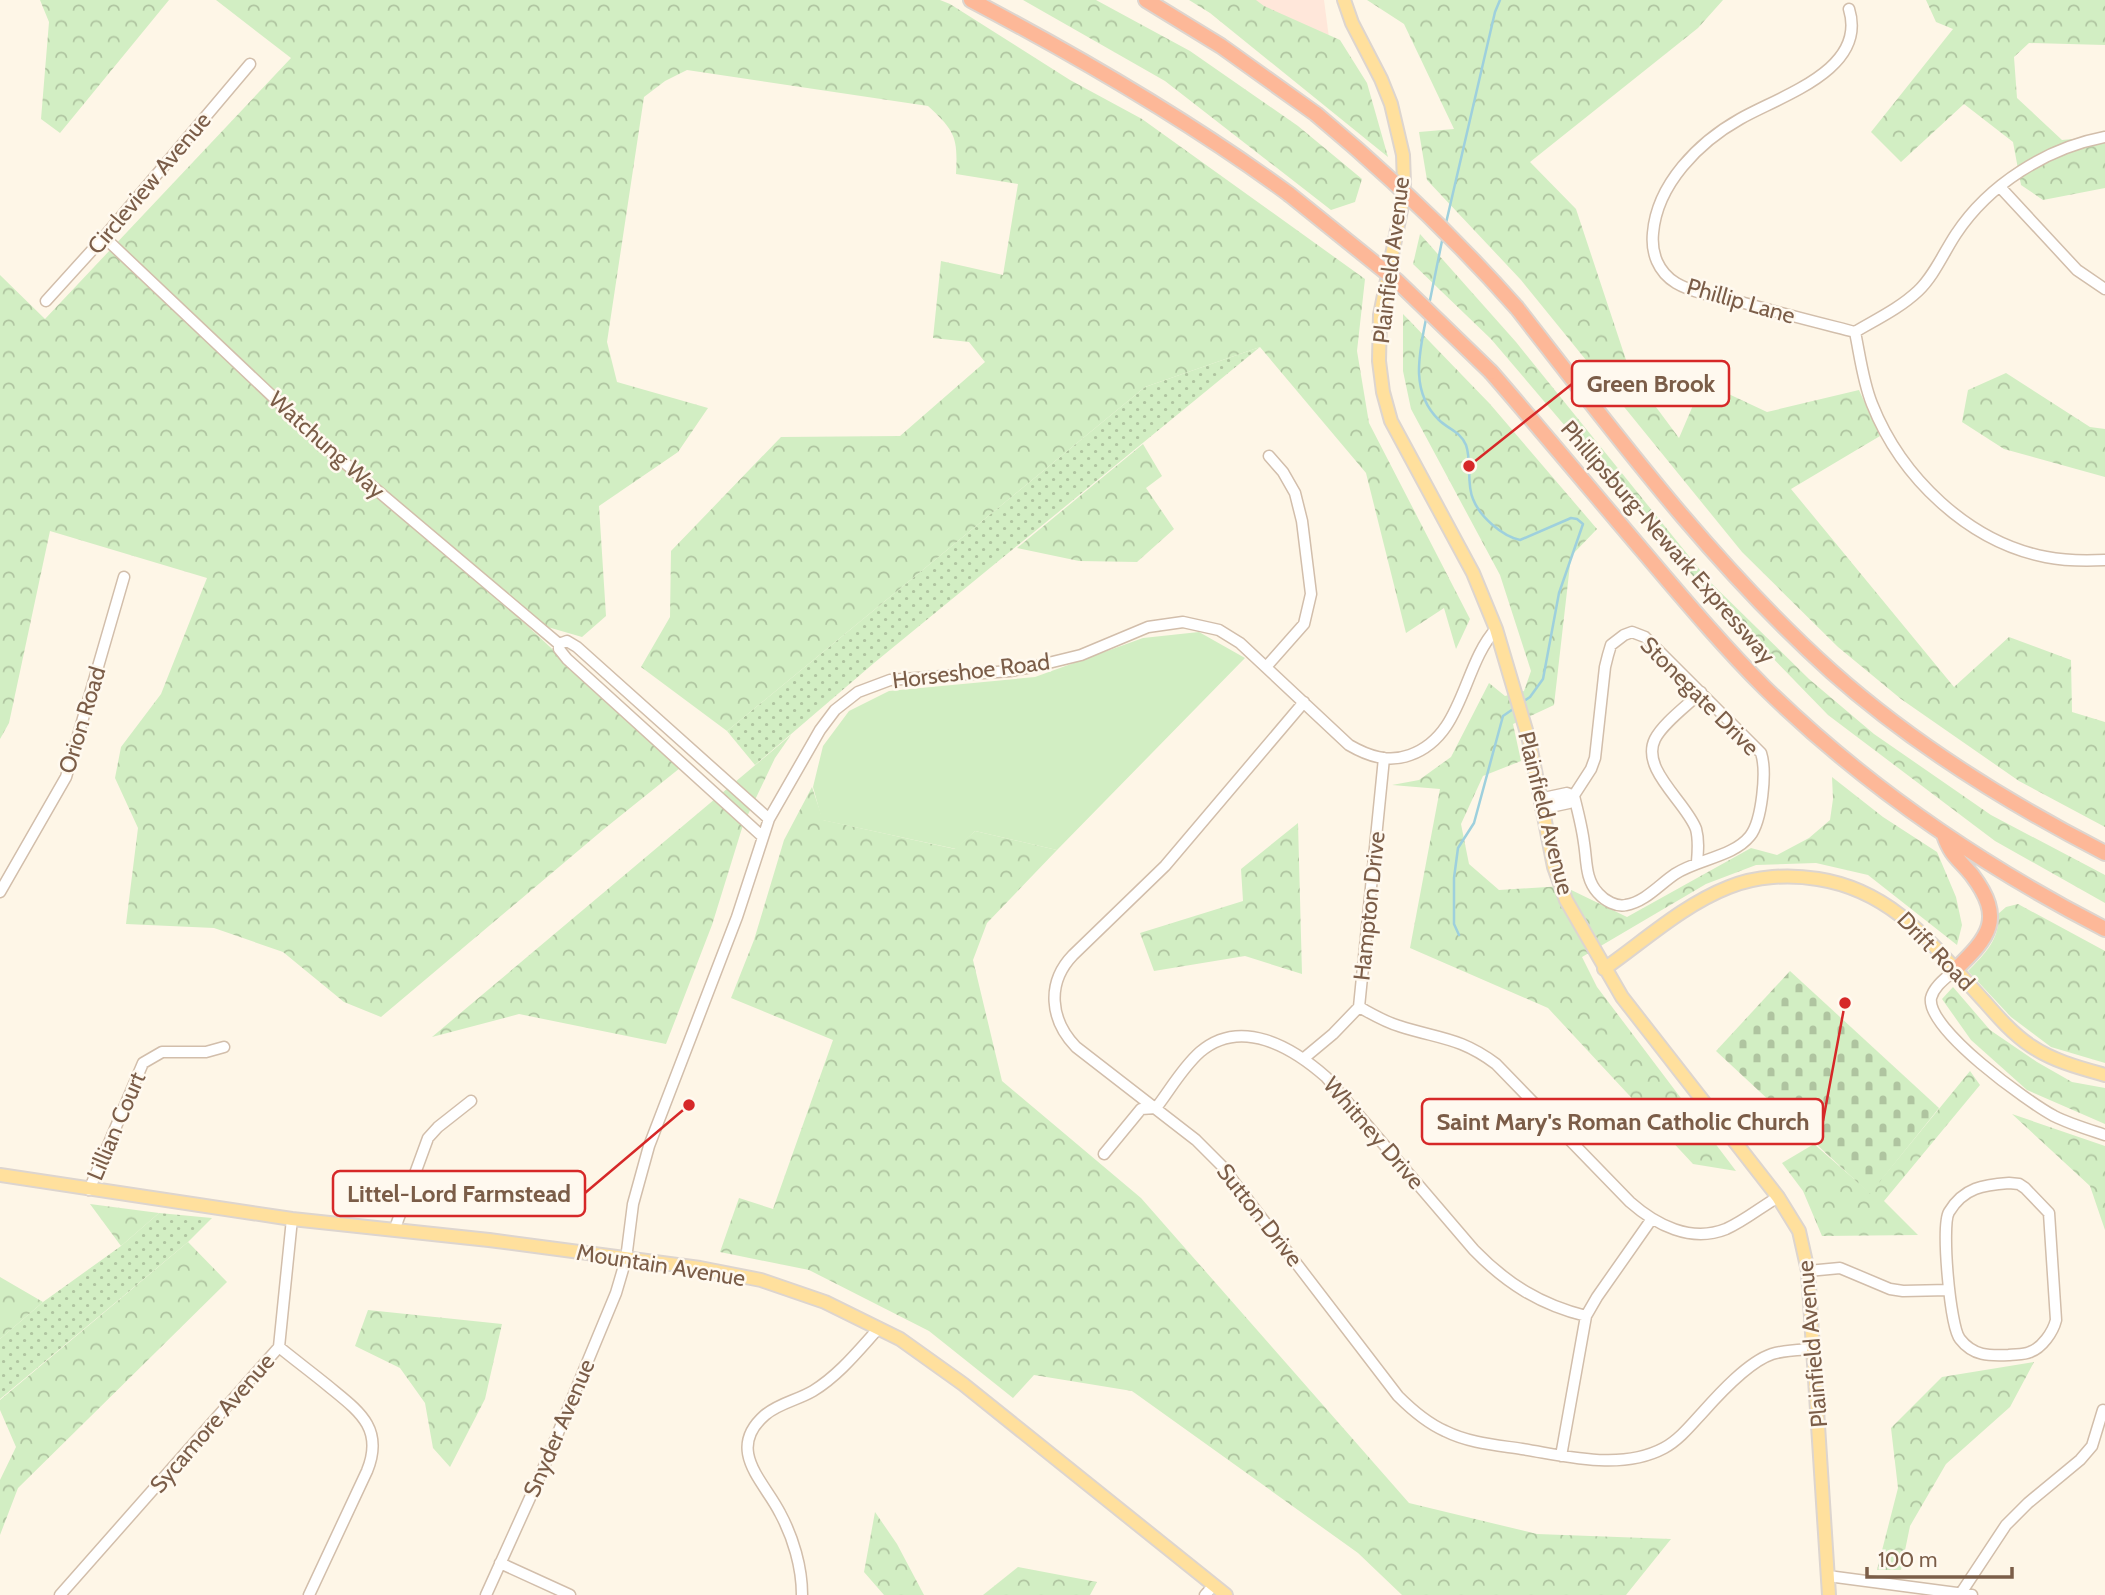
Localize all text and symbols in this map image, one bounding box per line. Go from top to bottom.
street label: Circleview Avenue [81,106,217,260]
street label: Plainfield Avenue [1367,175,1415,345]
street label: Phillip Lane [1684,272,1799,330]
callout: Green Brook [1572,361,1729,406]
text: Green Brook [1587,369,1716,398]
street label: Watchung Way [263,385,391,505]
street label: Phillipsburg-Newark Expressway [1555,415,1781,669]
street label: Stonegate Drive [1635,631,1765,761]
street label: Horseshoe Road [891,647,1051,695]
street label: Orion Road [52,663,112,777]
street label: Plainfield Avenue [1512,728,1580,898]
street label: Hampton Drive [1347,830,1391,982]
street label: Drift Road [1891,906,1981,996]
street label: Lillian Court [81,1067,151,1184]
street label: Whitney Drive [1318,1071,1431,1195]
callout: Saint Mary's Roman Catholic Church [1422,1099,1823,1144]
text: Saint Mary's Roman Catholic Church [1436,1107,1810,1136]
street label: Sutton Drive [1211,1158,1309,1272]
callout: Littel-Lord Farmstead [333,1171,585,1216]
text: Littel-Lord Farmstead [347,1179,571,1208]
street label: Mountain Avenue [575,1238,748,1292]
street label: Plainfield Avenue [1791,1259,1833,1429]
street label: Sycamore Avenue [144,1347,280,1498]
street label: Snyder Avenue [517,1355,601,1501]
scale bar [1867,1536,2012,1580]
text: 100 m [1878,1547,1937,1572]

